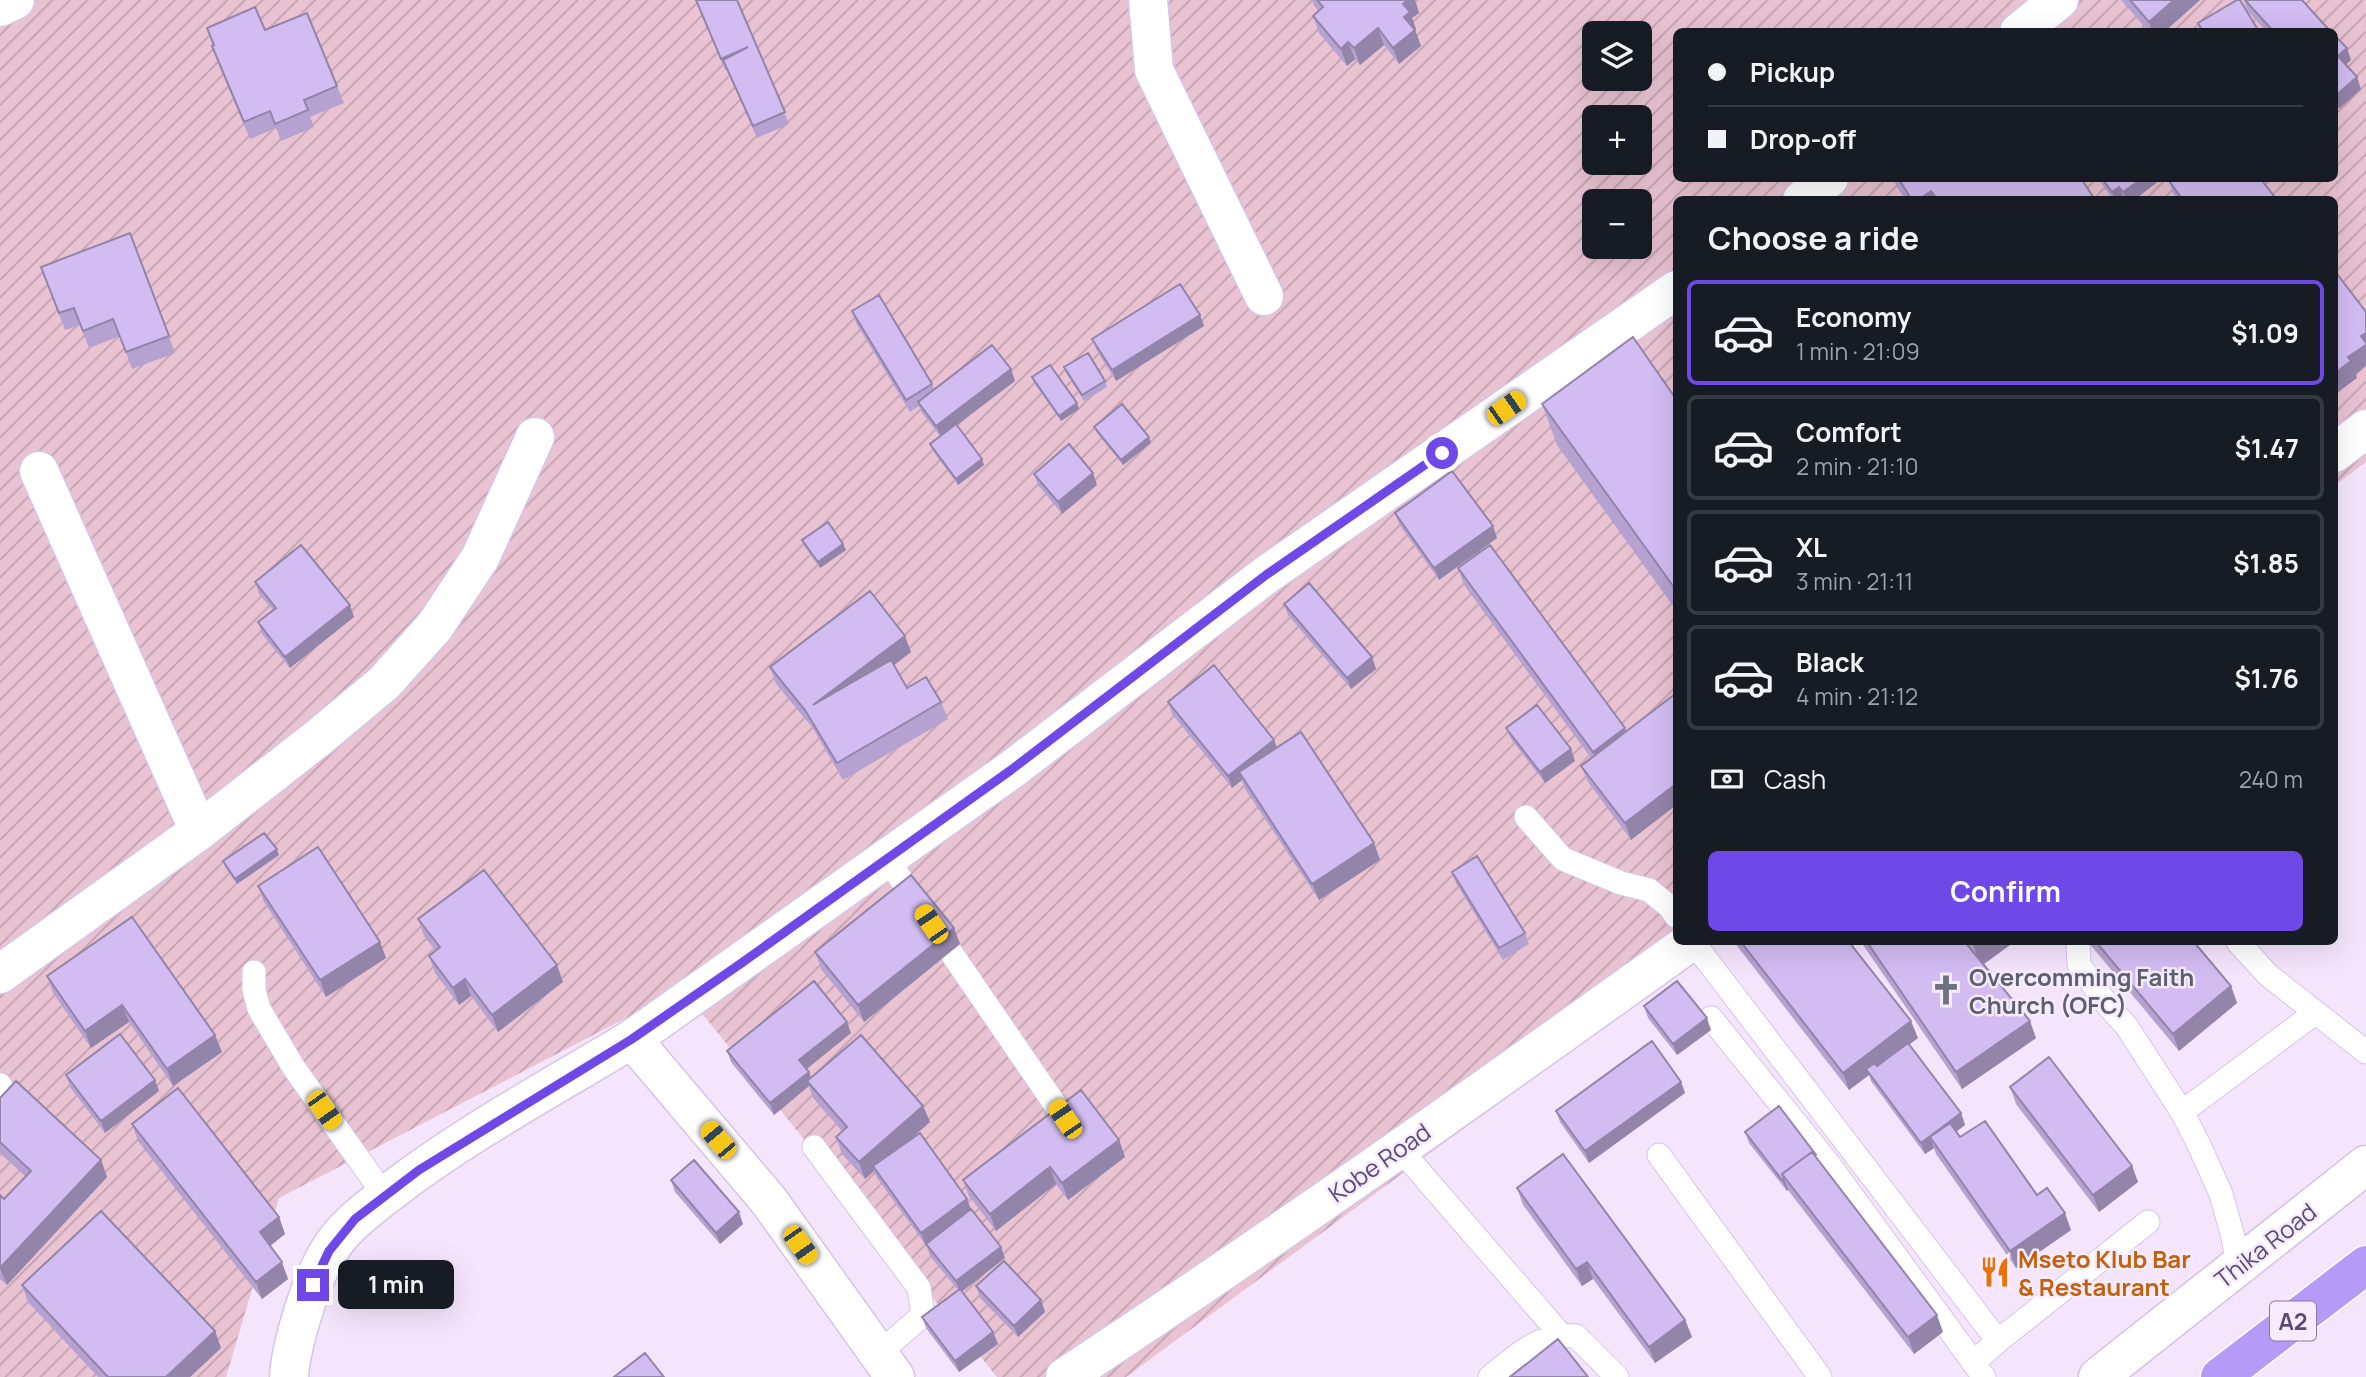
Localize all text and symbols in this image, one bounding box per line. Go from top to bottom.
map controls [1582,21,1652,259]
button: layers [1582,21,1652,91]
text: Pickup [1750,54,1835,90]
button: + [1582,105,1652,175]
text: Drop-off [1750,121,1856,157]
button: − [1582,189,1652,259]
text: Choose a ride [1708,216,1919,260]
text: Economy [1796,299,1911,335]
icon: car [1712,301,1775,364]
text: $1.09 [2231,315,2299,351]
text: 1 min · 21:09 [1796,335,1920,367]
car [1483,387,1530,429]
text: Comfort [1796,414,1902,450]
icon: car [1712,416,1775,479]
text: $1.47 [2235,430,2299,466]
route start [1426,437,1458,469]
text: 2 min · 21:10 [1796,450,1919,482]
text: XL [1796,529,1827,565]
icon: car [1712,531,1775,594]
text: $1.85 [2233,545,2299,581]
text: 3 min · 21:11 [1796,565,1913,597]
text: Black [1796,644,1864,680]
icon: car [1712,646,1775,709]
text: $1.76 [2234,660,2299,696]
text: 4 min · 21:12 [1796,680,1918,712]
icon: cash [1708,760,1746,798]
text: Cash [1764,761,1826,797]
text: 240 m [2239,763,2303,795]
button: Confirm [1708,851,2303,931]
car [911,901,952,947]
place label: Overcomming Faith Church (OFC) [1969,960,2194,1021]
church icon: Overcomming Faith Church (OFC) [1929,973,1963,1007]
car [304,1087,345,1133]
car [1045,1096,1086,1142]
street label: Kobe Road [1321,1115,1437,1209]
car [697,1117,740,1163]
street label: Thika Road [2207,1195,2323,1295]
car [780,1222,821,1268]
place label: Mseto Klub Bar & Restaurant [2018,1242,2191,1303]
restaurant icon: Mseto Klub Bar & Restaurant [1978,1255,2012,1289]
callout: 1 min [338,1260,453,1310]
text: 1 min [368,1268,424,1300]
route end [297,1269,329,1301]
road number: A2 [2270,1302,2316,1340]

